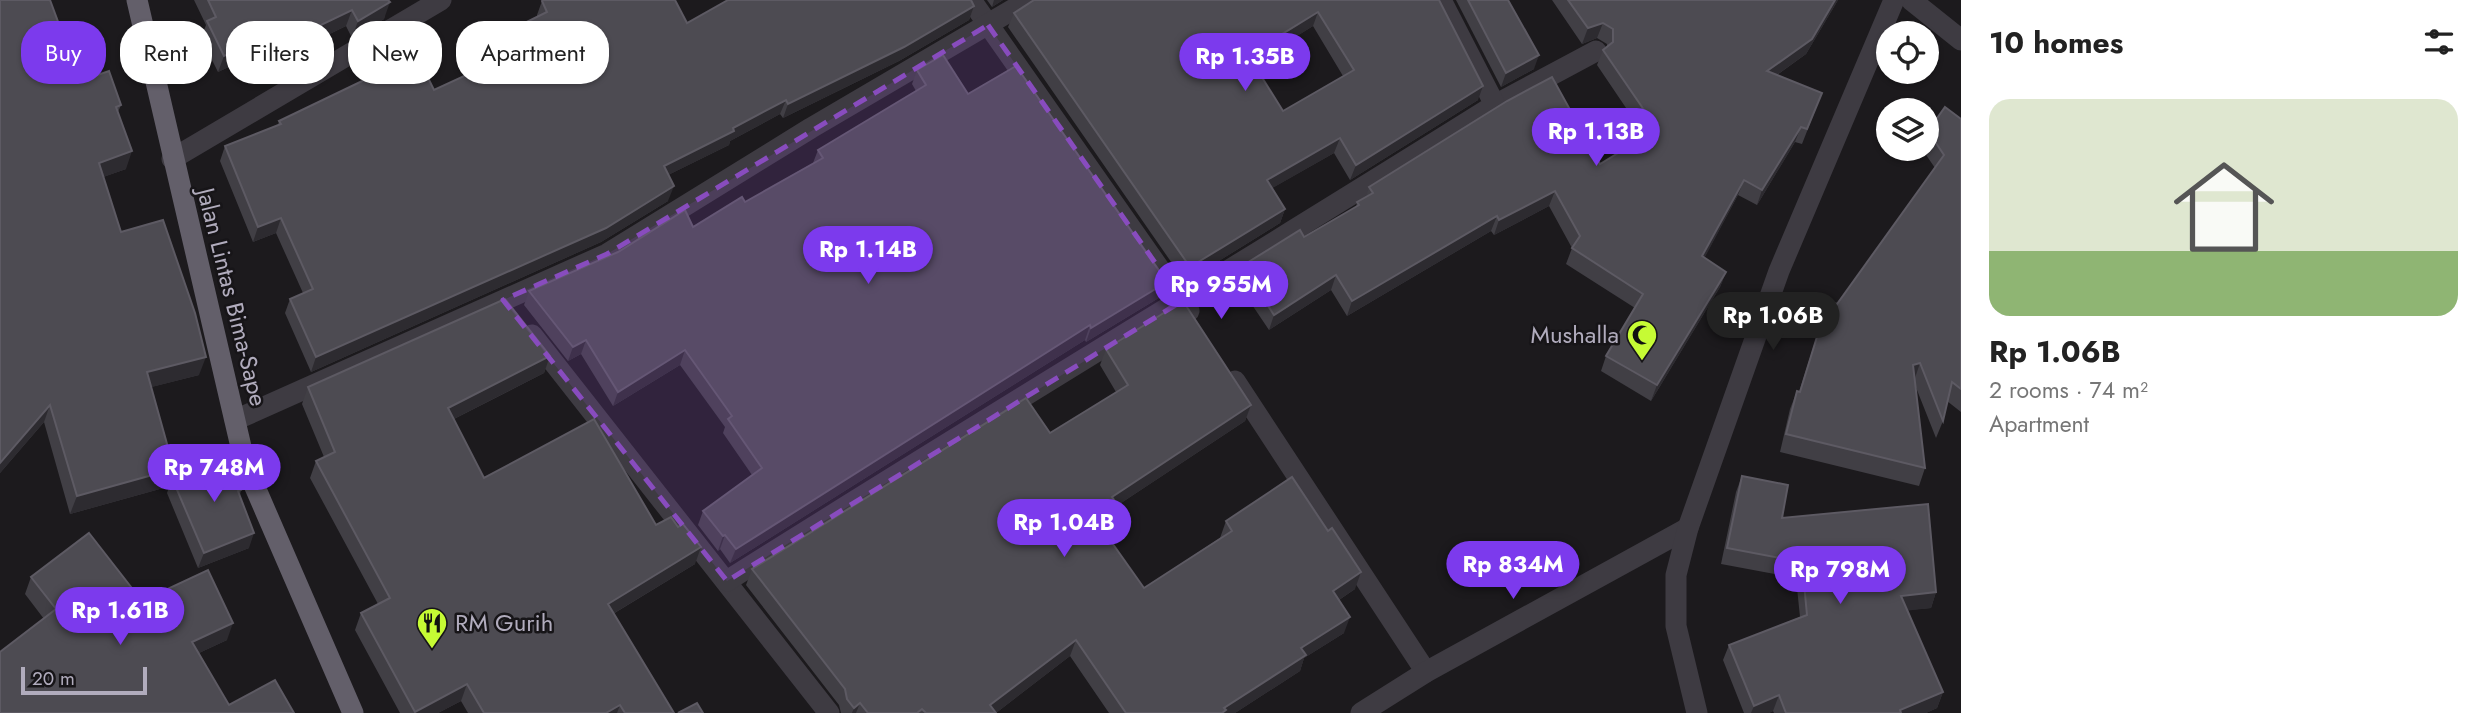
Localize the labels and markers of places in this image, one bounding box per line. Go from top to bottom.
pin: Rp 1.35B [1173,34,1317,93]
pin: Rp 1.13B [1524,108,1668,168]
pin: Rp 1.14B [796,226,940,286]
pin: Rp 955M [1156,262,1286,321]
pin: Rp 1.06B [1701,292,1845,352]
place label: Mushalla [1531,317,1619,352]
mosque icon: Mushalla [1625,318,1659,362]
pin: Rp 748M [149,444,279,504]
pin: Rp 1.04B [992,500,1136,559]
pin: Rp 834M [1448,542,1578,601]
pin: Rp 798M [1775,546,1905,606]
pin: Rp 1.61B [48,588,192,647]
place label: RM Gurih [455,605,553,640]
restaurant icon: RM Gurih [415,606,449,650]

